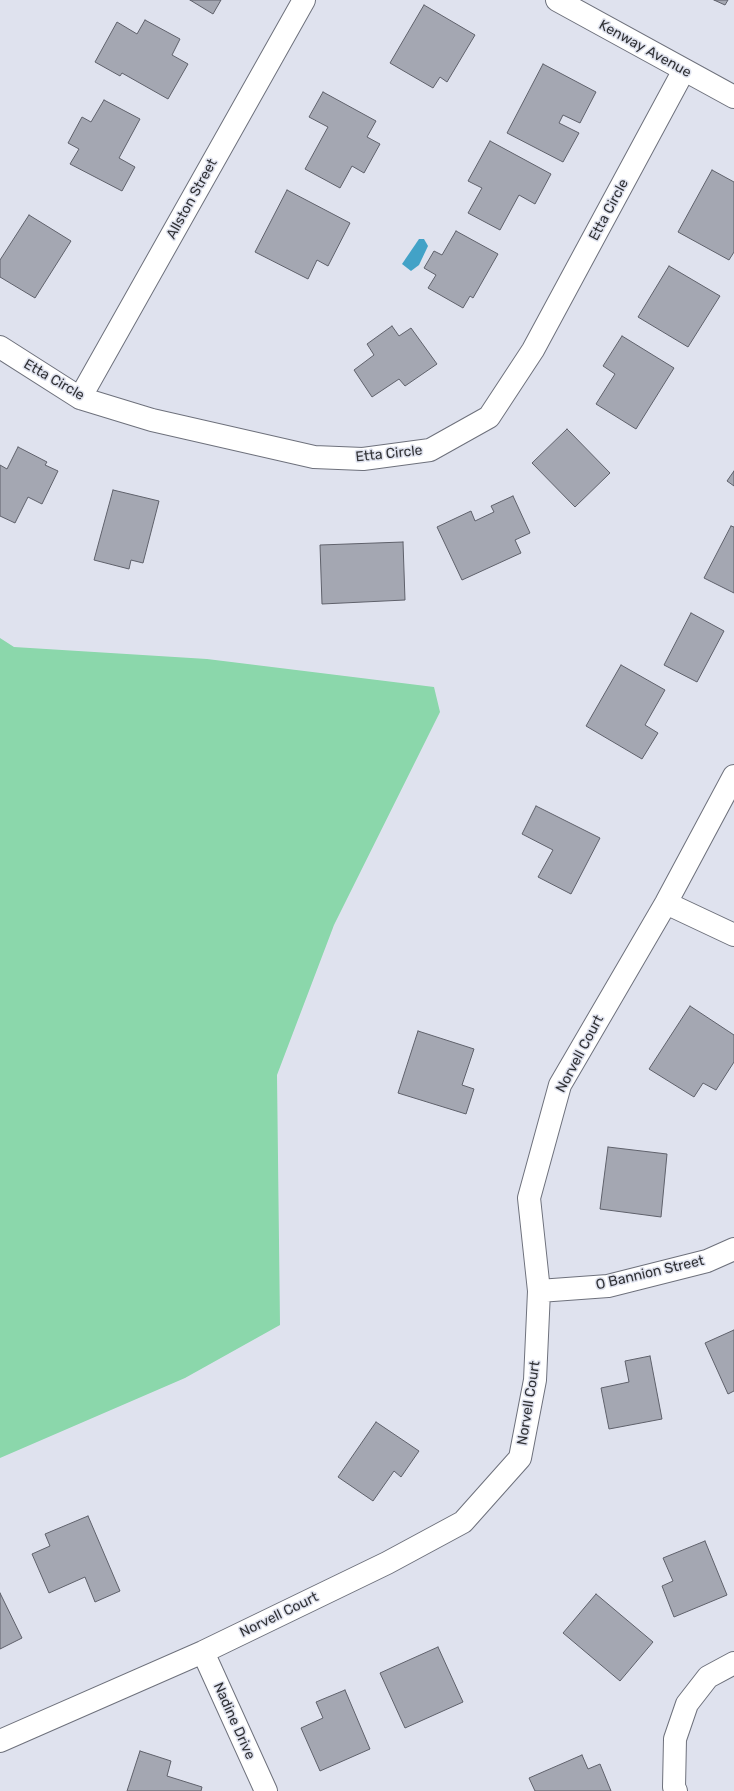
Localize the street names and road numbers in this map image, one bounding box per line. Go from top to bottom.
street label: Kenway Avenue [596,17,694,81]
street label: Allston Street [163,156,221,242]
street label: Etta Circle [586,176,632,244]
street label: Etta Circle [21,356,87,404]
street label: Etta Circle [355,442,423,466]
street label: Norvell Court [553,1012,607,1096]
street label: O Bannion Street [594,1252,706,1294]
street label: Norvell Court [514,1360,544,1446]
street label: Norvell Court [237,1589,321,1641]
street label: Nadine Drive [210,1680,258,1762]

